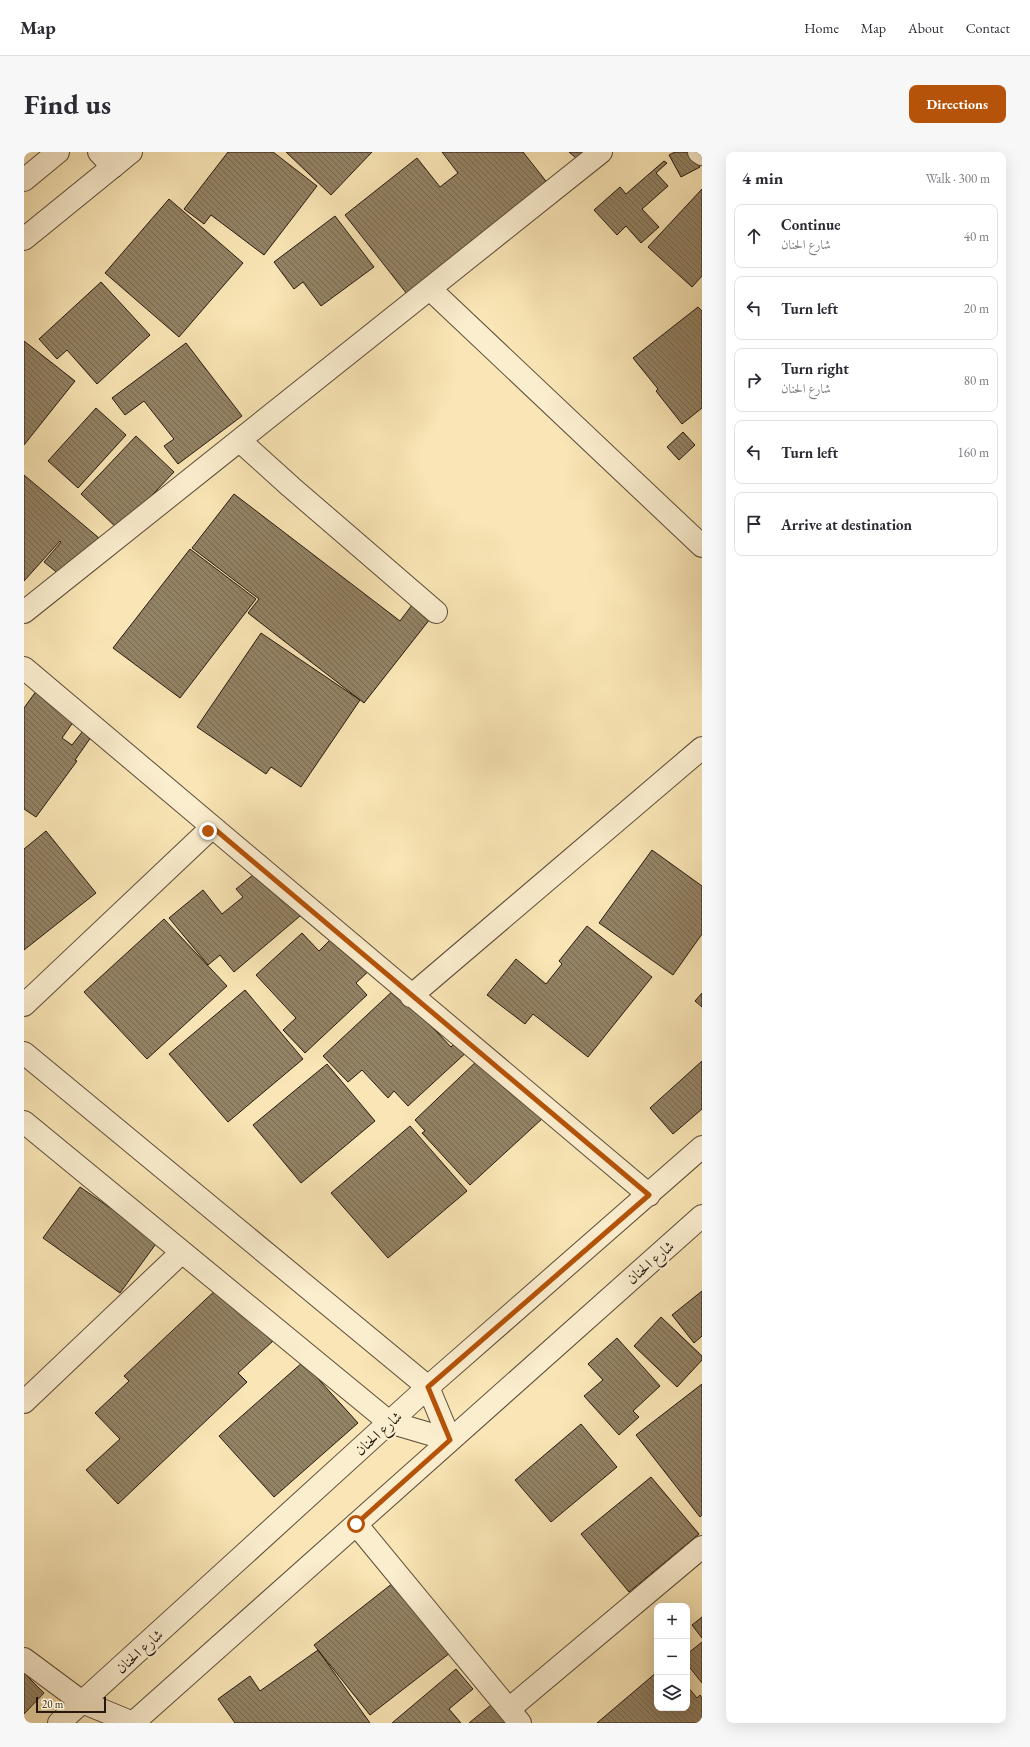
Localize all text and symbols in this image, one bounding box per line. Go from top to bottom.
text: Map [20,15,56,40]
text: Home [804,19,839,37]
text: Map [861,19,886,37]
text: About [908,19,944,37]
text: Contact [966,19,1010,37]
button: Directions [909,85,1006,123]
text: Find us [24,86,111,122]
text: 4 min [742,167,783,189]
text: Walk · 300 m [926,170,990,187]
text: Continue [781,215,841,234]
icon: ahead [743,225,765,247]
text: 40 m [964,228,989,245]
text: شارع الحنان [781,236,831,253]
icon: left [743,297,765,319]
text: Turn left [781,299,838,318]
text: 20 m [964,300,989,317]
text: Turn right [781,359,849,378]
icon: right [743,369,765,391]
text: 80 m [964,372,989,389]
text: شارع الحنان [781,380,831,397]
icon: left [743,441,765,463]
text: Turn left [781,443,838,462]
text: 160 m [958,444,989,461]
icon: arrive [743,513,765,535]
text: Arrive at destination [781,515,912,534]
route end [199,822,217,840]
street label: شارع الحنان [622,1236,681,1291]
street label: شارع الحنان [350,1407,408,1462]
route start [347,1515,365,1533]
map controls [654,1603,690,1711]
button: + [654,1603,690,1639]
street label: شارع الحنان [111,1625,169,1680]
button: − [654,1639,690,1675]
button: layers [654,1675,690,1711]
scale bar [36,1695,106,1714]
text: 20 m [42,1697,63,1711]

